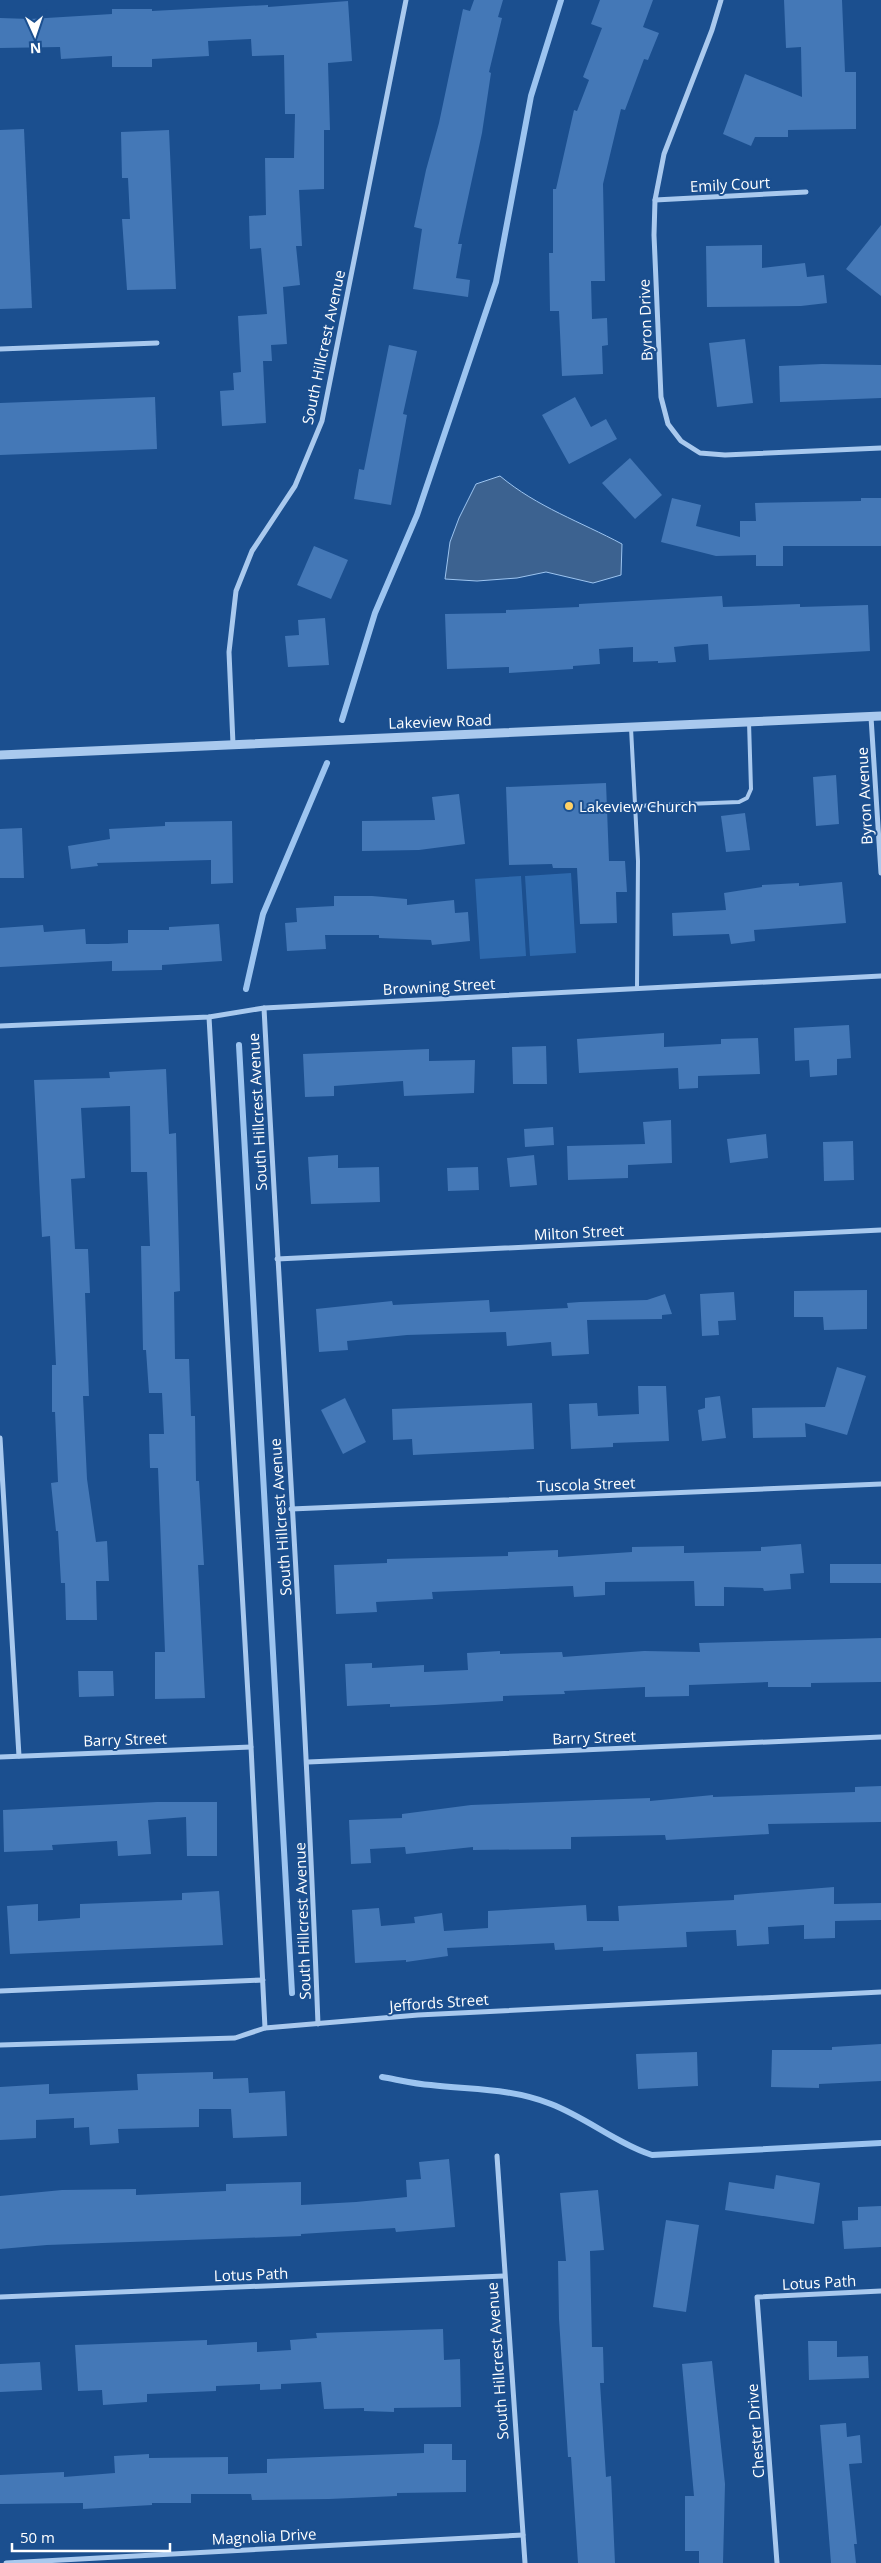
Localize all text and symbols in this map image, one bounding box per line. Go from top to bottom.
north arrow [10,10,60,60]
text: N [30,39,42,58]
street label: Emily Court [689,172,771,196]
street label: South Hillcrest Avenue [297,268,349,426]
street label: Byron Drive [634,279,656,361]
street label: Lakeview Road [388,709,492,733]
street label: Byron Avenue [851,747,877,845]
place label: Lakeview Church [579,796,697,816]
marker: Lakeview Church [563,800,575,812]
street label: Browning Street [382,973,496,999]
street label: South Hillcrest Avenue [243,1033,271,1191]
street label: Milton Street [533,1220,625,1244]
street label: South Hillcrest Avenue [265,1438,295,1596]
street label: Tuscola Street [536,1472,636,1496]
street label: Barry Street [552,1726,636,1748]
street label: Barry Street [83,1728,167,1750]
street label: South Hillcrest Avenue [289,1842,315,2000]
street label: Jeffords Street [387,1989,489,2016]
street label: Lotus Path [213,2263,289,2285]
street label: Lotus Path [781,2270,857,2294]
street label: South Hillcrest Avenue [482,2282,512,2440]
street label: Chester Drive [742,2383,768,2479]
scale bar [12,2520,170,2552]
street label: Magnolia Drive [211,2523,317,2549]
text: 50 m [20,2527,55,2547]

